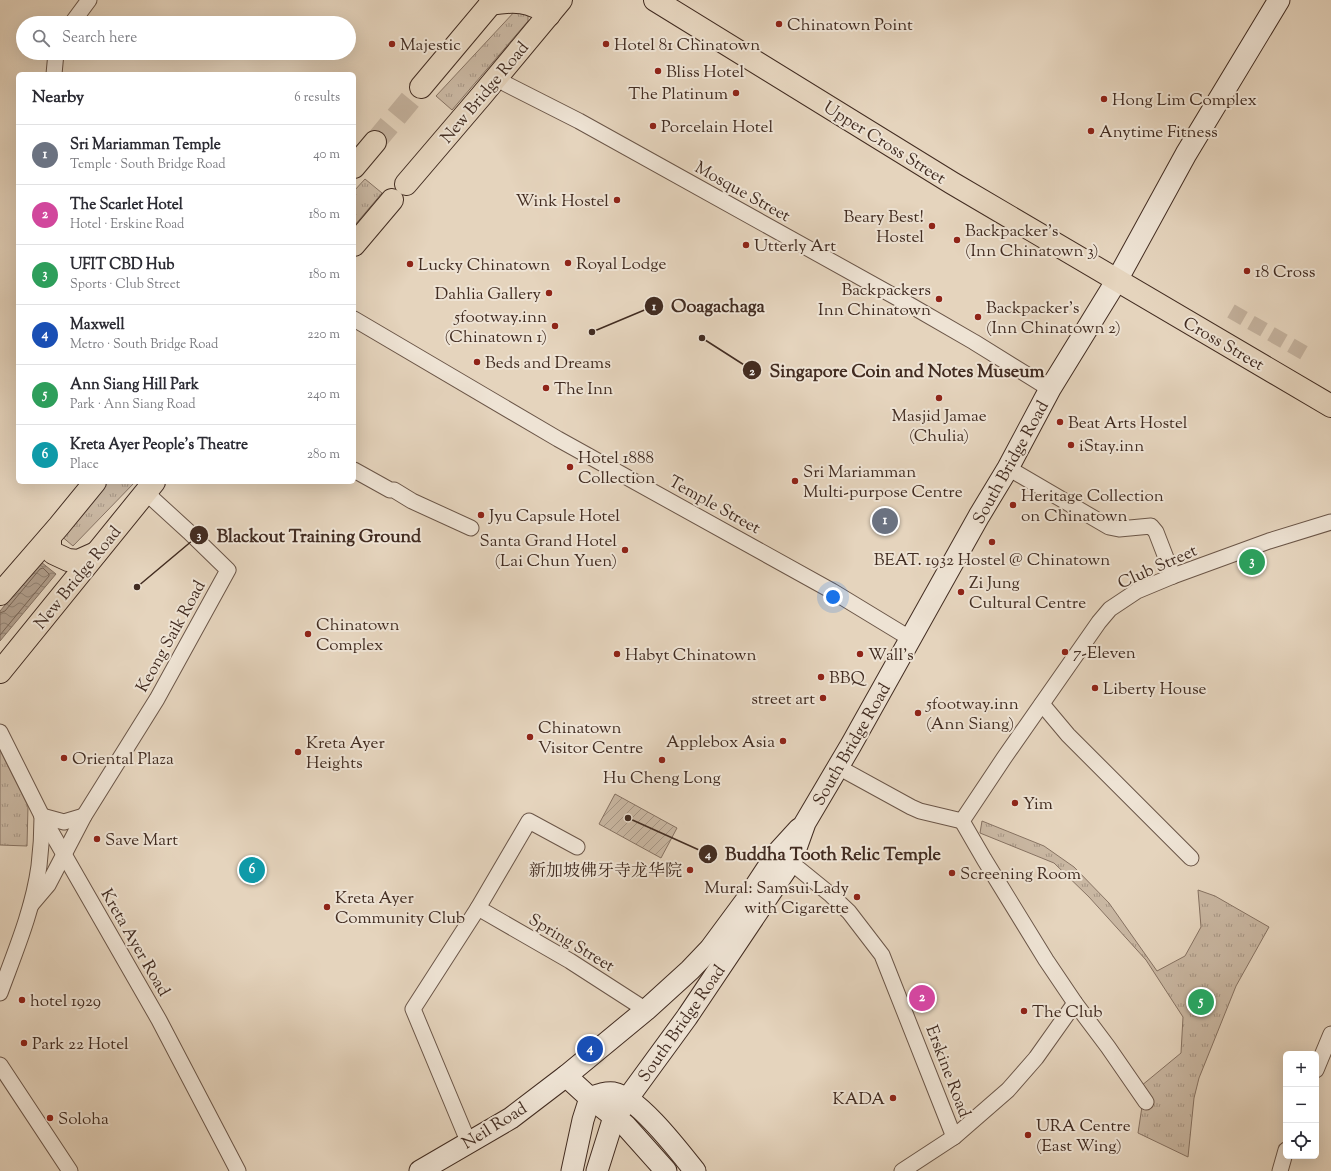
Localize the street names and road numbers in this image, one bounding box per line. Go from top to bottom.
street label: New Bridge Road [436,37,536,149]
street label: Upper Cross Street [818,96,950,191]
street label: Mosque Street [690,157,794,229]
street label: Cross Street [1178,312,1268,378]
street label: South Bridge Road [968,397,1056,529]
street label: Temple Street [664,471,764,541]
street label: New Bridge Road [29,521,128,635]
street label: Club Street [1114,540,1202,596]
street label: Keong Saik Road [131,576,213,697]
street label: South Bridge Road [808,679,898,811]
street label: Kreta Ayer Road [94,885,175,1002]
street label: Spring Street [523,909,619,979]
street label: South Bridge Road [633,960,732,1088]
street label: Erskine Road [919,1022,976,1122]
street label: Neil Road [458,1097,533,1156]

